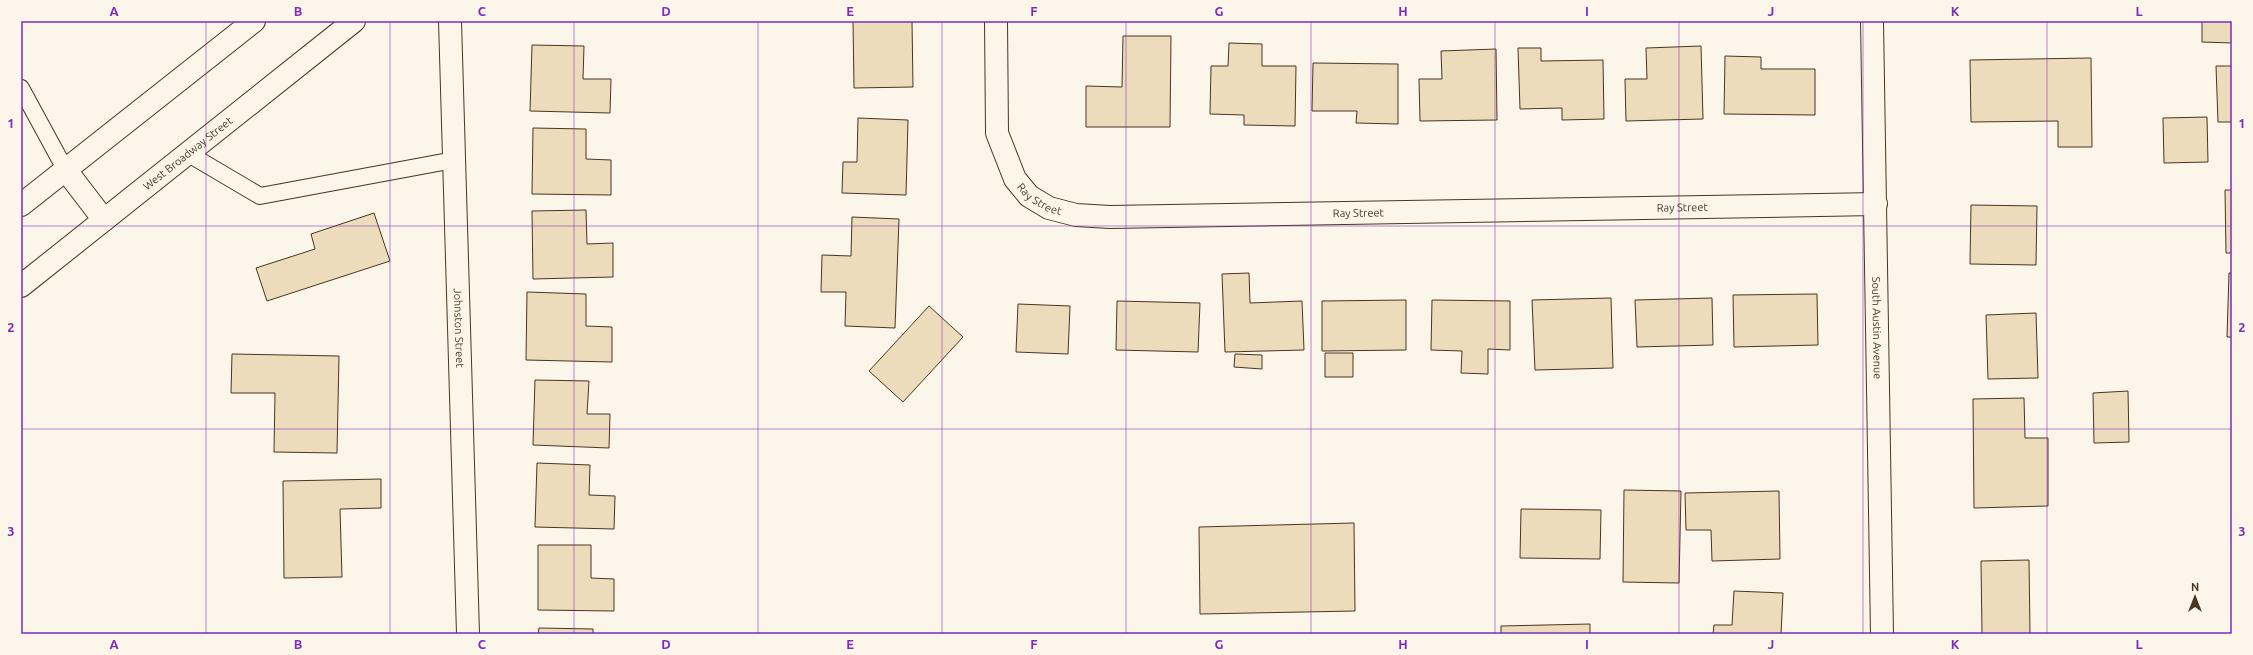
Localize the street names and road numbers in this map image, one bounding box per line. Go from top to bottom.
street label: West Broadway Street [141,114,235,192]
street label: Ray Street [1015,181,1064,217]
street label: Ray Street [1657,201,1709,214]
street label: Ray Street [1333,206,1385,219]
street label: South Austin Avenue [1870,276,1884,379]
street label: Johnston Street [452,288,466,368]

